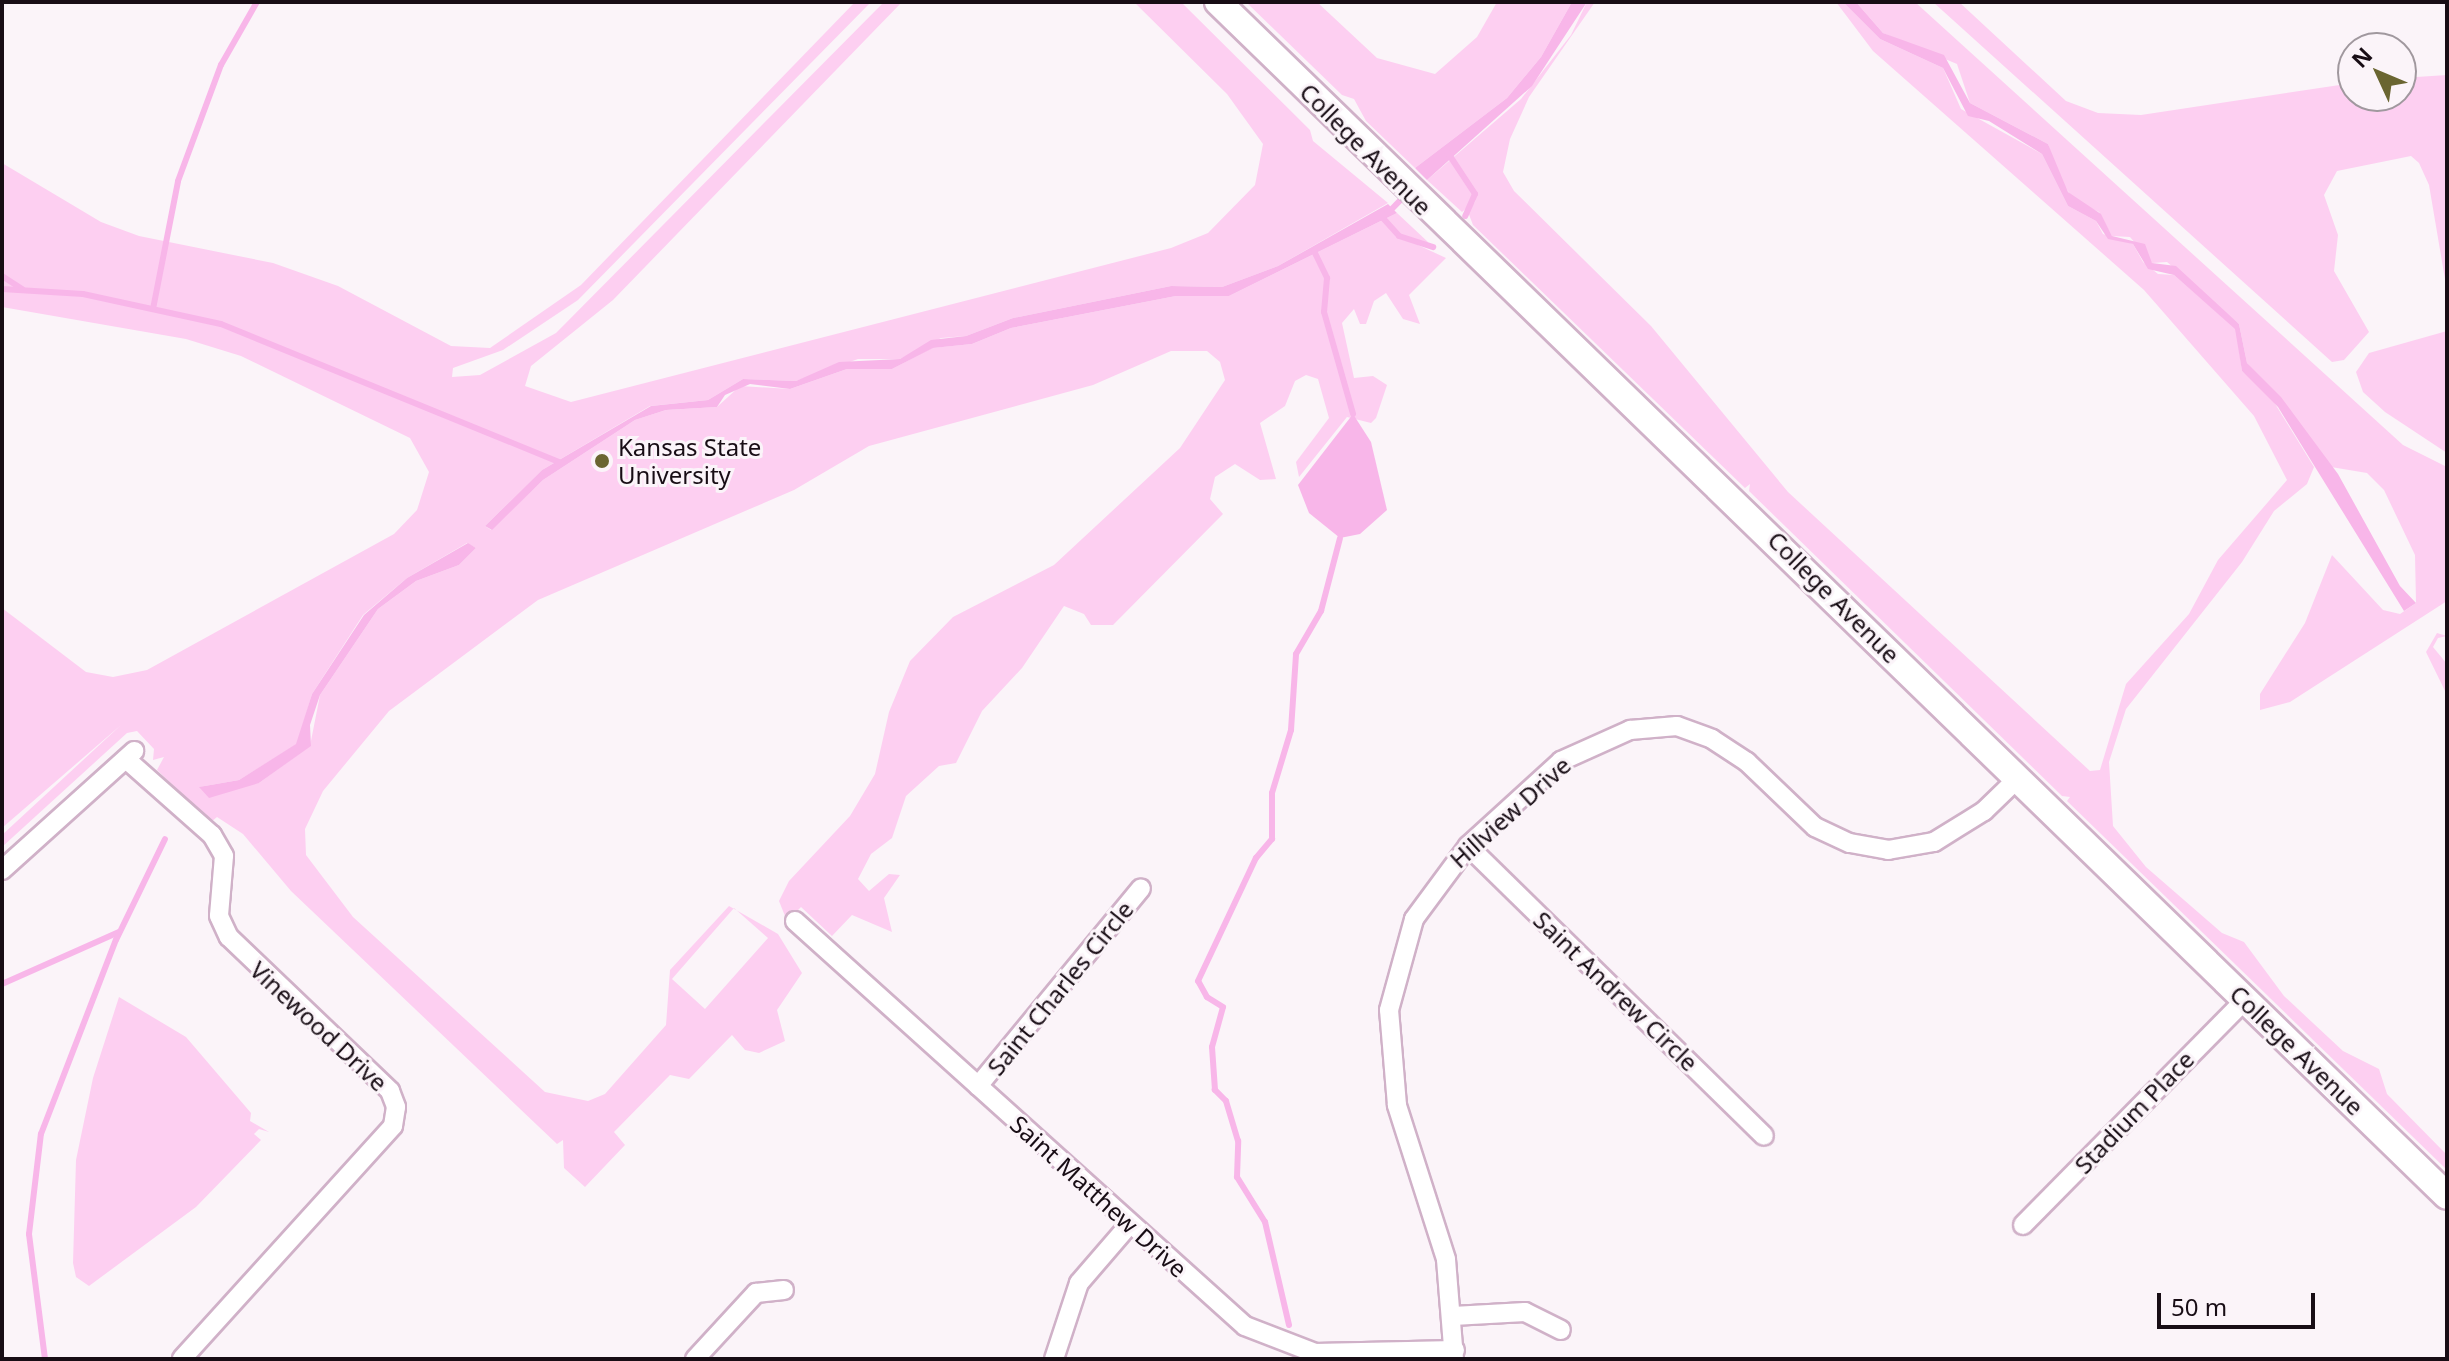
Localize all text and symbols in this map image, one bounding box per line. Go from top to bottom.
north arrow [2337,32,2417,112]
text: N [2344,40,2378,74]
street label: College Avenue [1294,77,1438,221]
place label: Kansas State University [618,433,761,489]
marker: Kansas State University [593,452,611,470]
street label: College Avenue [1762,525,1906,669]
street label: Hillview Drive [1444,750,1576,874]
street label: Saint Charles Circle [981,895,1139,1081]
street label: Saint Andrew Circle [1528,905,1704,1077]
street label: Vinewood Drive [245,955,393,1097]
street label: College Avenue [2224,979,2370,1121]
street label: Stadium Place [2068,1045,2200,1179]
street label: Saint Matthew Drive [1005,1109,1193,1283]
scale bar [2161,1277,2319,1327]
text: 50 m [2171,1290,2227,1323]

